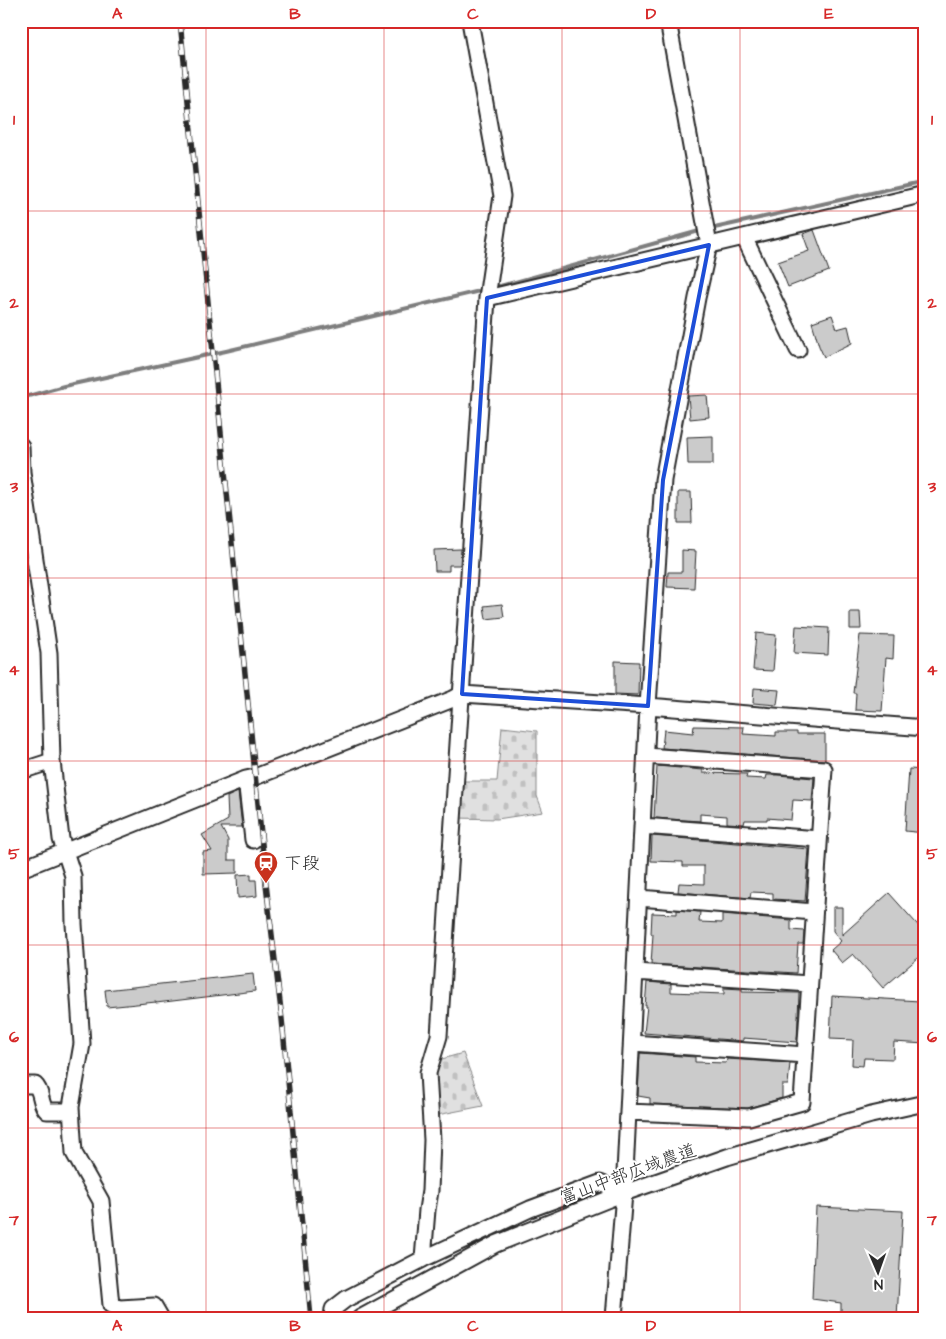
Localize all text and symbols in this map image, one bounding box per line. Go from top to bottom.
text: A [112,3,123,25]
text: B [289,3,301,25]
text: C [467,3,479,25]
text: D [646,3,657,25]
text: E [824,3,834,25]
text: 1 [13,109,16,131]
text: 1 [931,109,934,131]
text: 2 [8,292,19,314]
text: 2 [926,292,937,314]
text: 3 [9,476,19,498]
text: 3 [927,476,937,498]
text: 4 [9,659,20,681]
text: 4 [927,659,938,681]
text: 5 [8,843,20,865]
text: 5 [926,843,938,865]
station icon: 下段 [253,850,279,884]
place label: 下段 [284,851,320,876]
text: 6 [9,1026,19,1048]
text: 6 [927,1026,937,1048]
street label: 富山中部広域農道 [556,1138,700,1210]
text: 7 [8,1209,19,1231]
text: 7 [926,1209,937,1231]
north arrow [854,1246,904,1296]
text: N [873,1274,883,1294]
text: A [112,1315,123,1337]
text: B [289,1315,301,1337]
text: C [467,1315,479,1337]
text: D [646,1315,657,1337]
text: E [824,1315,834,1337]

